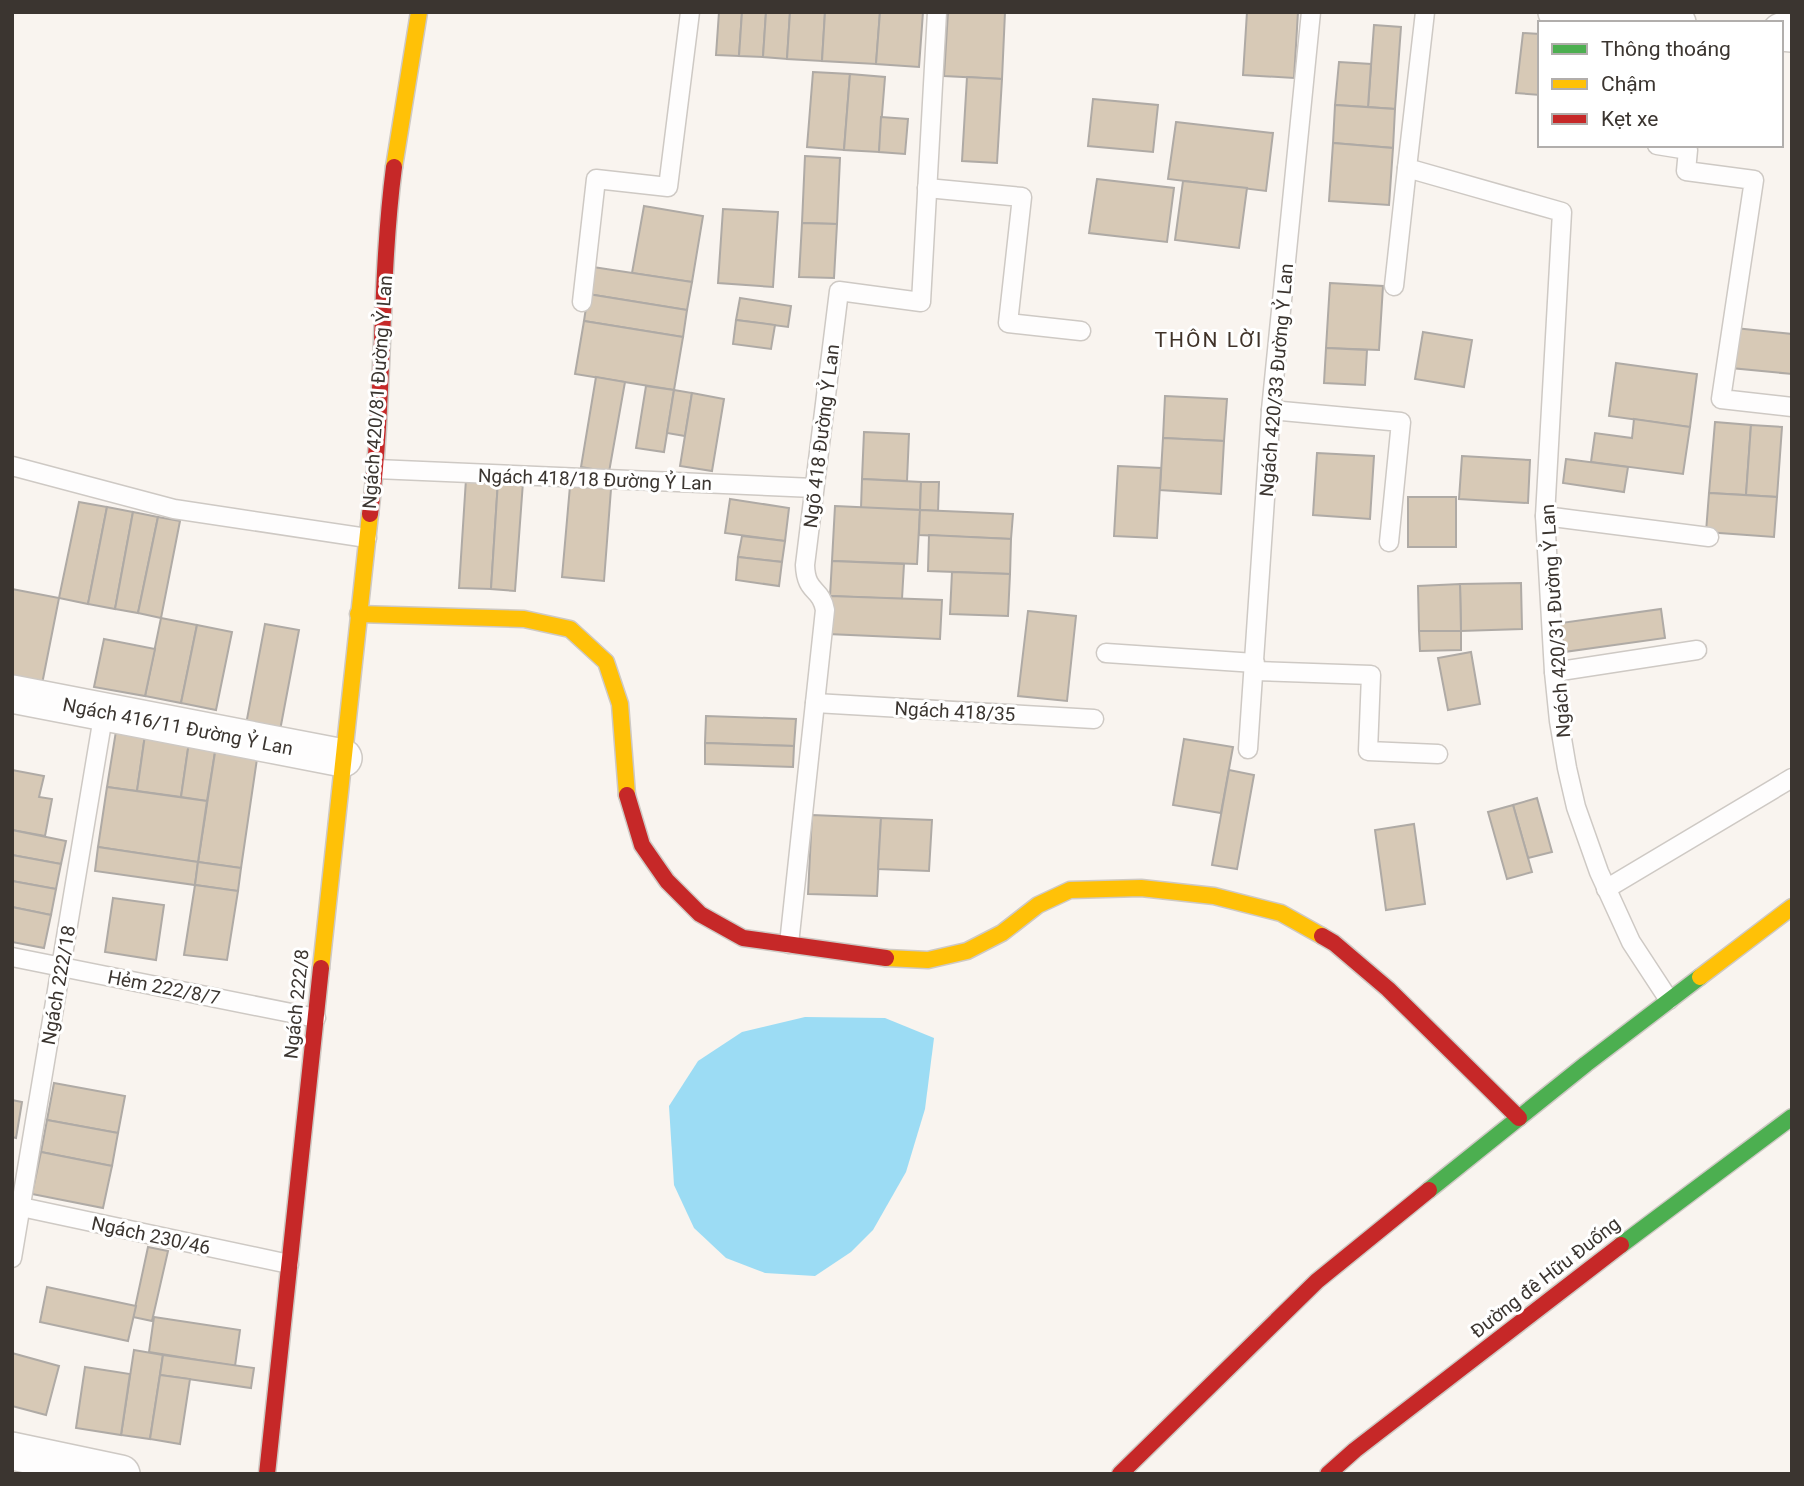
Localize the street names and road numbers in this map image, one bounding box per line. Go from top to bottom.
street label: Ngách 420/33 Đường Ỷ Lan [1255,262,1298,498]
street label: Ngách 420/81 Đường Ỷ Lan [358,274,397,510]
street label: Ngõ 418 Đường Ỷ Lan [799,343,844,529]
street label: Ngách 418/18 Đường Ỷ Lan [478,464,712,495]
street label: Ngách 420/31 Đường Ỷ Lan [1536,503,1575,739]
street label: Ngách 416/11 Đường Ỷ Lan [61,693,295,760]
street label: Ngách 418/35 [894,697,1016,726]
street label: Ngách 222/18 [37,924,80,1047]
street label: Ngách 222/8 [279,948,314,1060]
street label: Hẻm 222/8/7 [106,965,222,1010]
street label: Ngách 230/46 [89,1212,212,1259]
street label: Đường đê Hữu Đuống [1466,1212,1625,1343]

